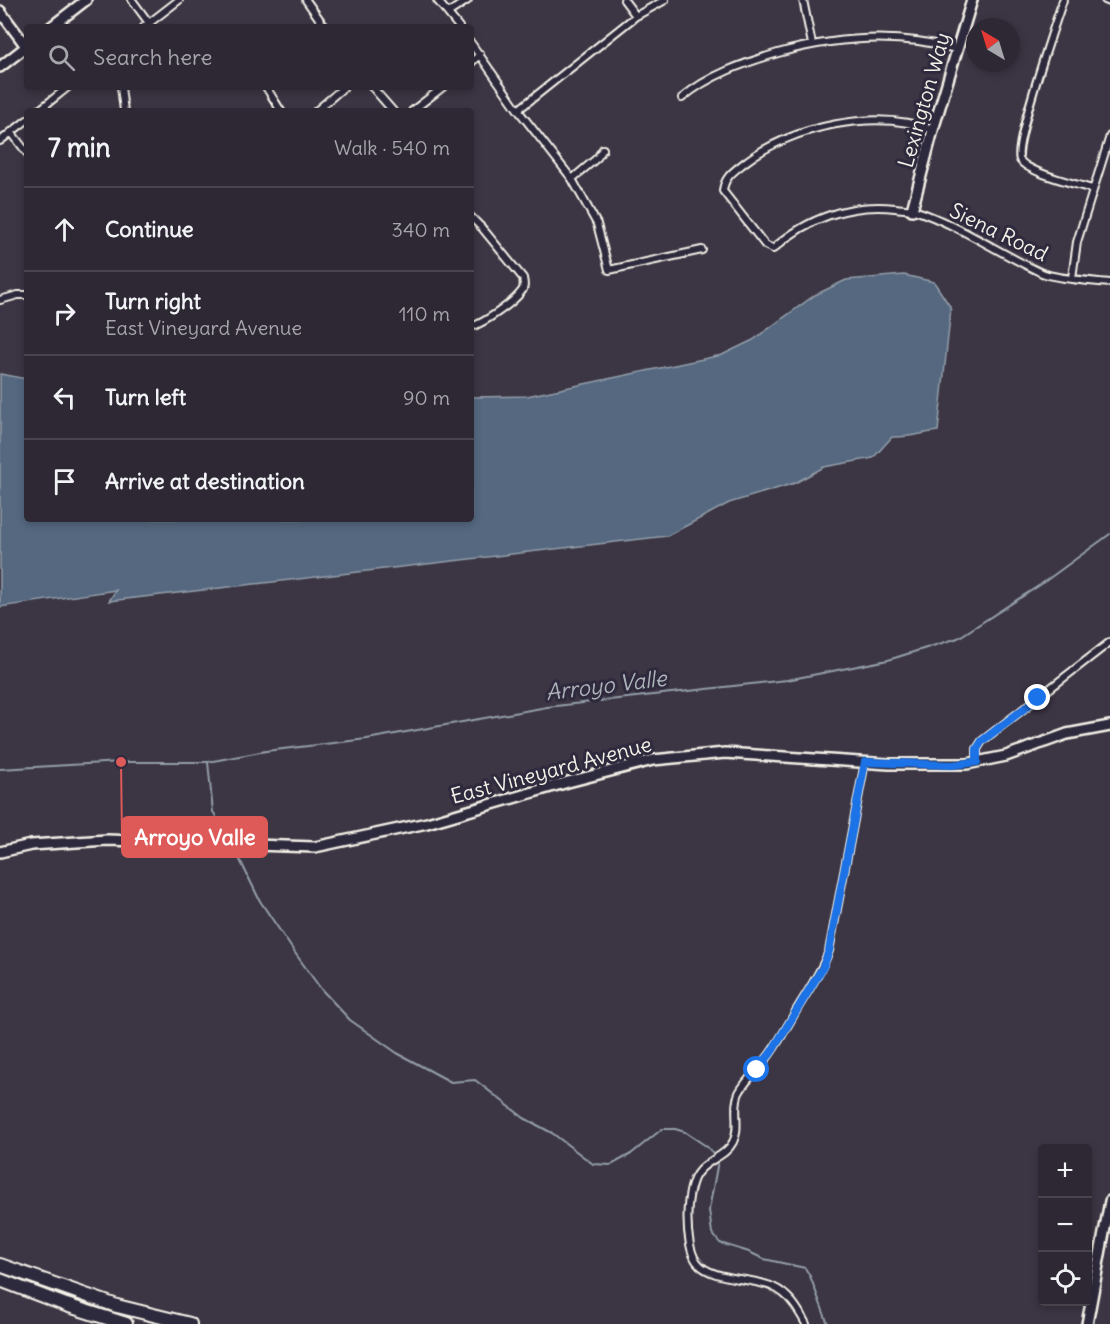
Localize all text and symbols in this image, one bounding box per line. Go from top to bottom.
north arrow [966,18,1020,72]
search box [24,24,474,90]
street label: Lexington Way [892,29,956,171]
icon: search [45,41,78,74]
text: Search here [93,43,212,71]
text: 7 min [48,131,111,164]
text: Walk · 540 m [334,135,450,160]
street label: Siena Road [945,197,1053,267]
icon: ahead [48,213,81,246]
text: Continue [105,215,194,243]
text: 340 m [392,217,450,242]
text: Turn right [105,287,201,315]
icon: right [48,297,81,330]
text: 110 m [399,301,450,326]
text: East Vineyard Avenue [105,315,302,340]
icon: left [48,381,81,414]
text: Turn left [105,383,186,411]
text: 90 m [403,385,450,410]
icon: arrive [48,465,81,498]
text: Arrive at destination [105,467,305,495]
water label: Arroyo Valle [544,663,670,706]
route end [1024,684,1050,710]
street label: East Vineyard Avenue [448,730,654,810]
callout: Arroyo Valle [122,817,267,857]
text: Arroyo Valle [134,823,256,851]
route start [743,1056,769,1082]
map controls [1038,1144,1092,1306]
button: + [1038,1144,1092,1198]
button: − [1038,1198,1092,1252]
button: locate [1038,1252,1092,1306]

